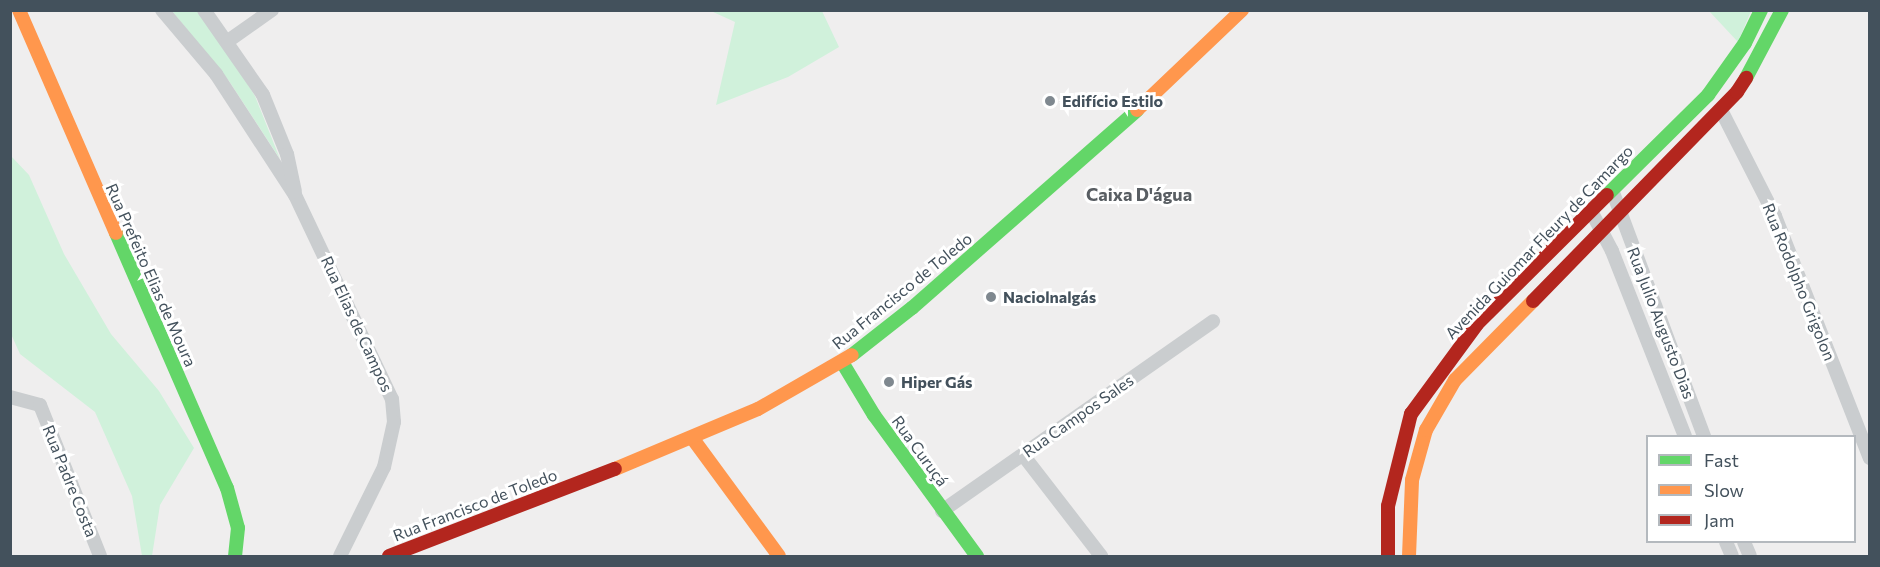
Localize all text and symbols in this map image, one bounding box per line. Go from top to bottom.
place label: Edifício Estilo [1062,91,1163,111]
marker: Edifício Estilo [1043,94,1057,108]
street label: Avenida Guiomar Fleury de Camargo [1441,141,1637,343]
street label: Rua Prefeito Elias de Moura [102,180,200,370]
district label: Caixa D'água [1086,183,1192,205]
street label: Rua Rodolpho Grigolon [1759,201,1839,363]
street label: Rua Francisco de Toledo [828,229,976,353]
street label: Rua Julio Augusto Dias [1623,245,1699,401]
street label: Rua Elias de Campos [317,253,397,395]
place label: Naciolnalgás [1003,287,1096,307]
marker: Naciolnalgás [984,290,998,304]
street label: Rua Campos Sales [1019,371,1137,461]
place label: Hiper Gás [901,372,972,392]
marker: Hiper Gás [882,375,896,389]
street label: Rua Curuçá [888,412,952,490]
street label: Rua Padre Costa [39,422,101,540]
legend [1646,435,1856,543]
text: Fast [1704,449,1739,471]
street label: Rua Francisco de Toledo [390,465,560,545]
text: Slow [1704,479,1744,501]
text: Jam [1704,509,1734,531]

